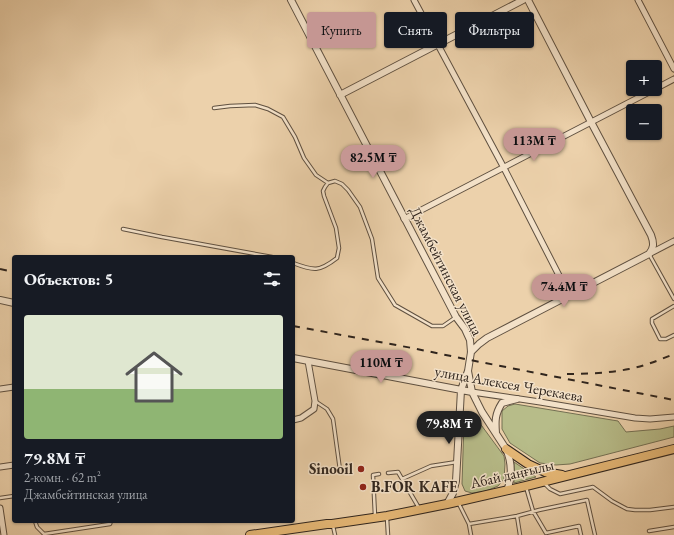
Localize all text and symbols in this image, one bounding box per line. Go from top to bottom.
chip: Купить [307,12,376,48]
chip: Снять [384,12,447,48]
chip: Фильтры [455,12,534,48]
map controls [626,60,662,140]
button: + [626,60,662,96]
button: − [626,104,662,140]
pin: 113M ₸ [501,128,567,162]
text: 113M ₸ [512,132,556,149]
pin: 82.5M ₸ [336,145,410,179]
text: 82.5M ₸ [350,149,396,166]
street label: Джамбейтинская улица [406,203,487,339]
text: Объектов: 5 [24,268,114,290]
icon: filters [261,268,283,290]
pin: 74.4M ₸ [527,274,601,308]
text: 74.4M ₸ [541,278,587,295]
icon: home [118,341,190,413]
pin: 110M ₸ [348,350,414,384]
text: 110M ₸ [359,354,403,371]
street label: улица Алексея Черекаева [433,361,585,406]
pin: 79.8M ₸ [412,411,486,445]
text: 79.8M ₸ [426,415,472,432]
text: 79.8M ₸ [24,447,85,469]
street label: Абай даңғылы [467,455,556,493]
place label: Sinooil [309,459,354,478]
marker: Sinooil [356,464,366,474]
text: 2-комн. · 62 m² [24,469,101,486]
place label: B.FOR KAFE [371,477,458,496]
marker: B.FOR KAFE [358,482,368,492]
text: Джамбейтинская улица [24,486,148,503]

